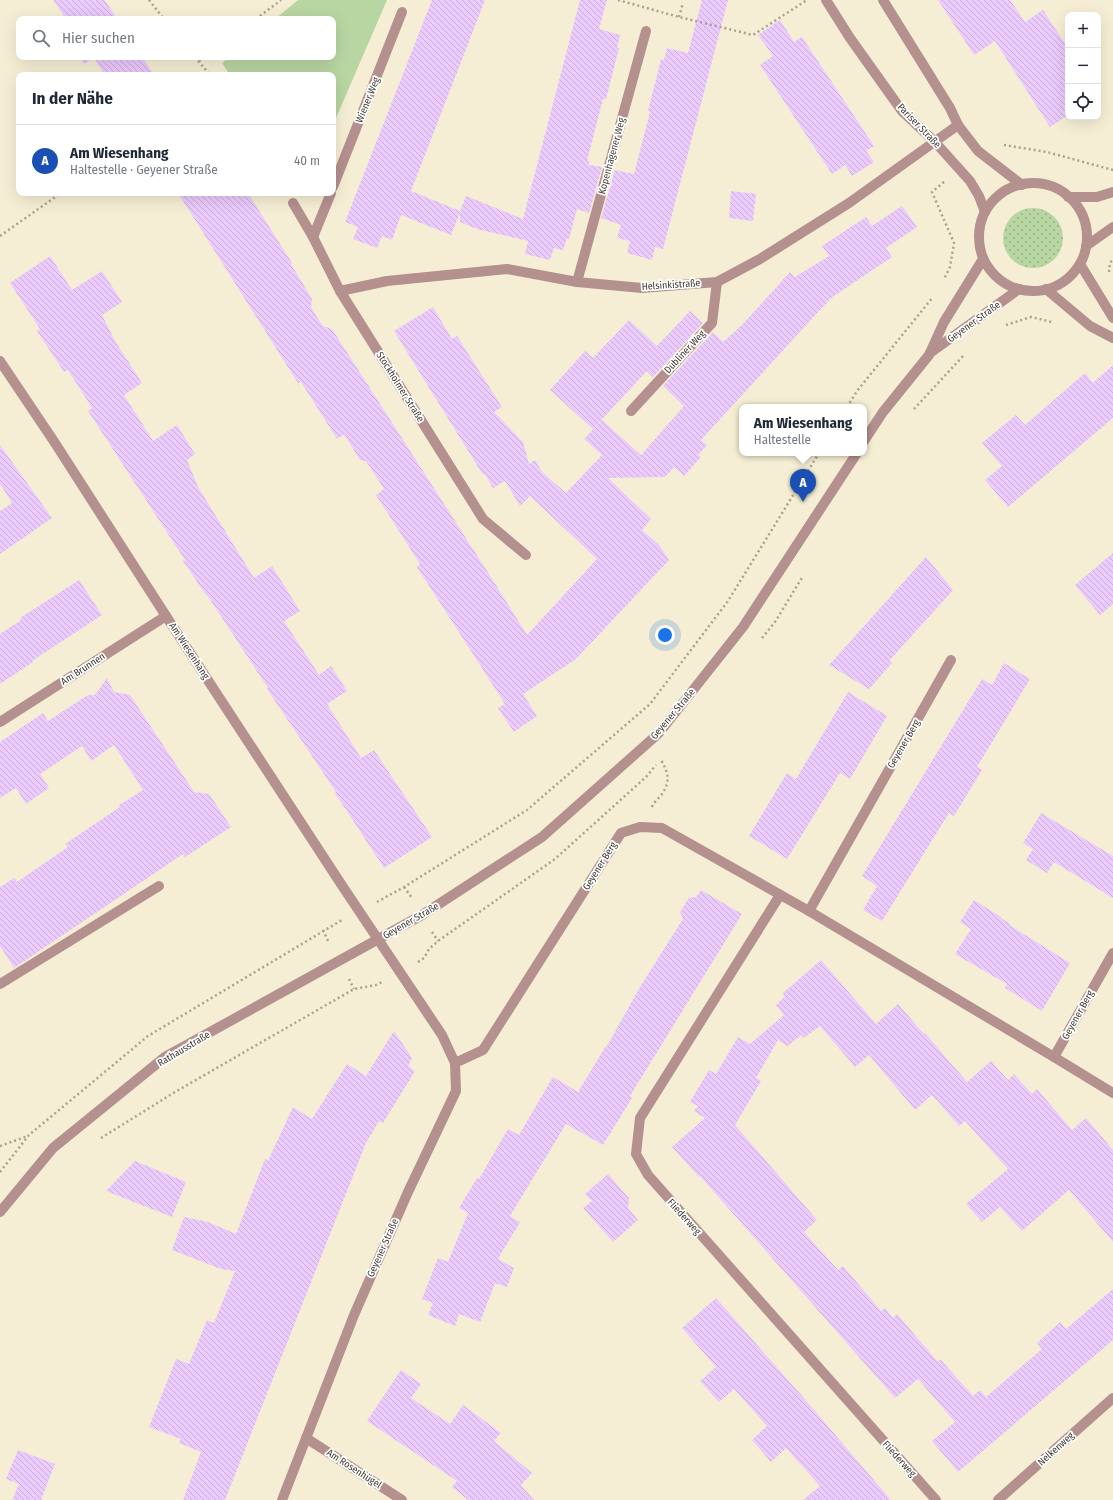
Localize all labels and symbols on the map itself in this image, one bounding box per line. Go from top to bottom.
street label: Wiener Weg [353,75,383,125]
street label: Pariser Straße [895,101,943,151]
street label: Kopenhagener Weg [596,116,628,196]
street label: Helsinkistraße [641,277,701,293]
street label: Geyener Straße [945,299,1003,345]
street label: Dubliner Weg [662,328,708,376]
street label: Stockholmer Straße [374,350,426,424]
pin: A [790,469,816,502]
street label: Am Wiesenhang [166,621,212,682]
your location [655,625,675,645]
street label: Am Brunnen [59,650,107,688]
street label: Geyener Straße [648,686,698,742]
street label: Geyener Berg [885,717,923,771]
street label: Geyener Berg [580,839,620,892]
street label: Geyener Straße [381,900,441,942]
street label: Geyener Berg [1060,988,1097,1042]
street label: Rathausstraße [156,1029,212,1069]
street label: Fliederweg [665,1196,703,1238]
street label: Geyener Straße [365,1217,401,1279]
street label: Nelkenweg [1035,1429,1077,1468]
street label: Fliederweg [880,1438,918,1480]
street label: Am Rosenhügel [324,1447,384,1491]

